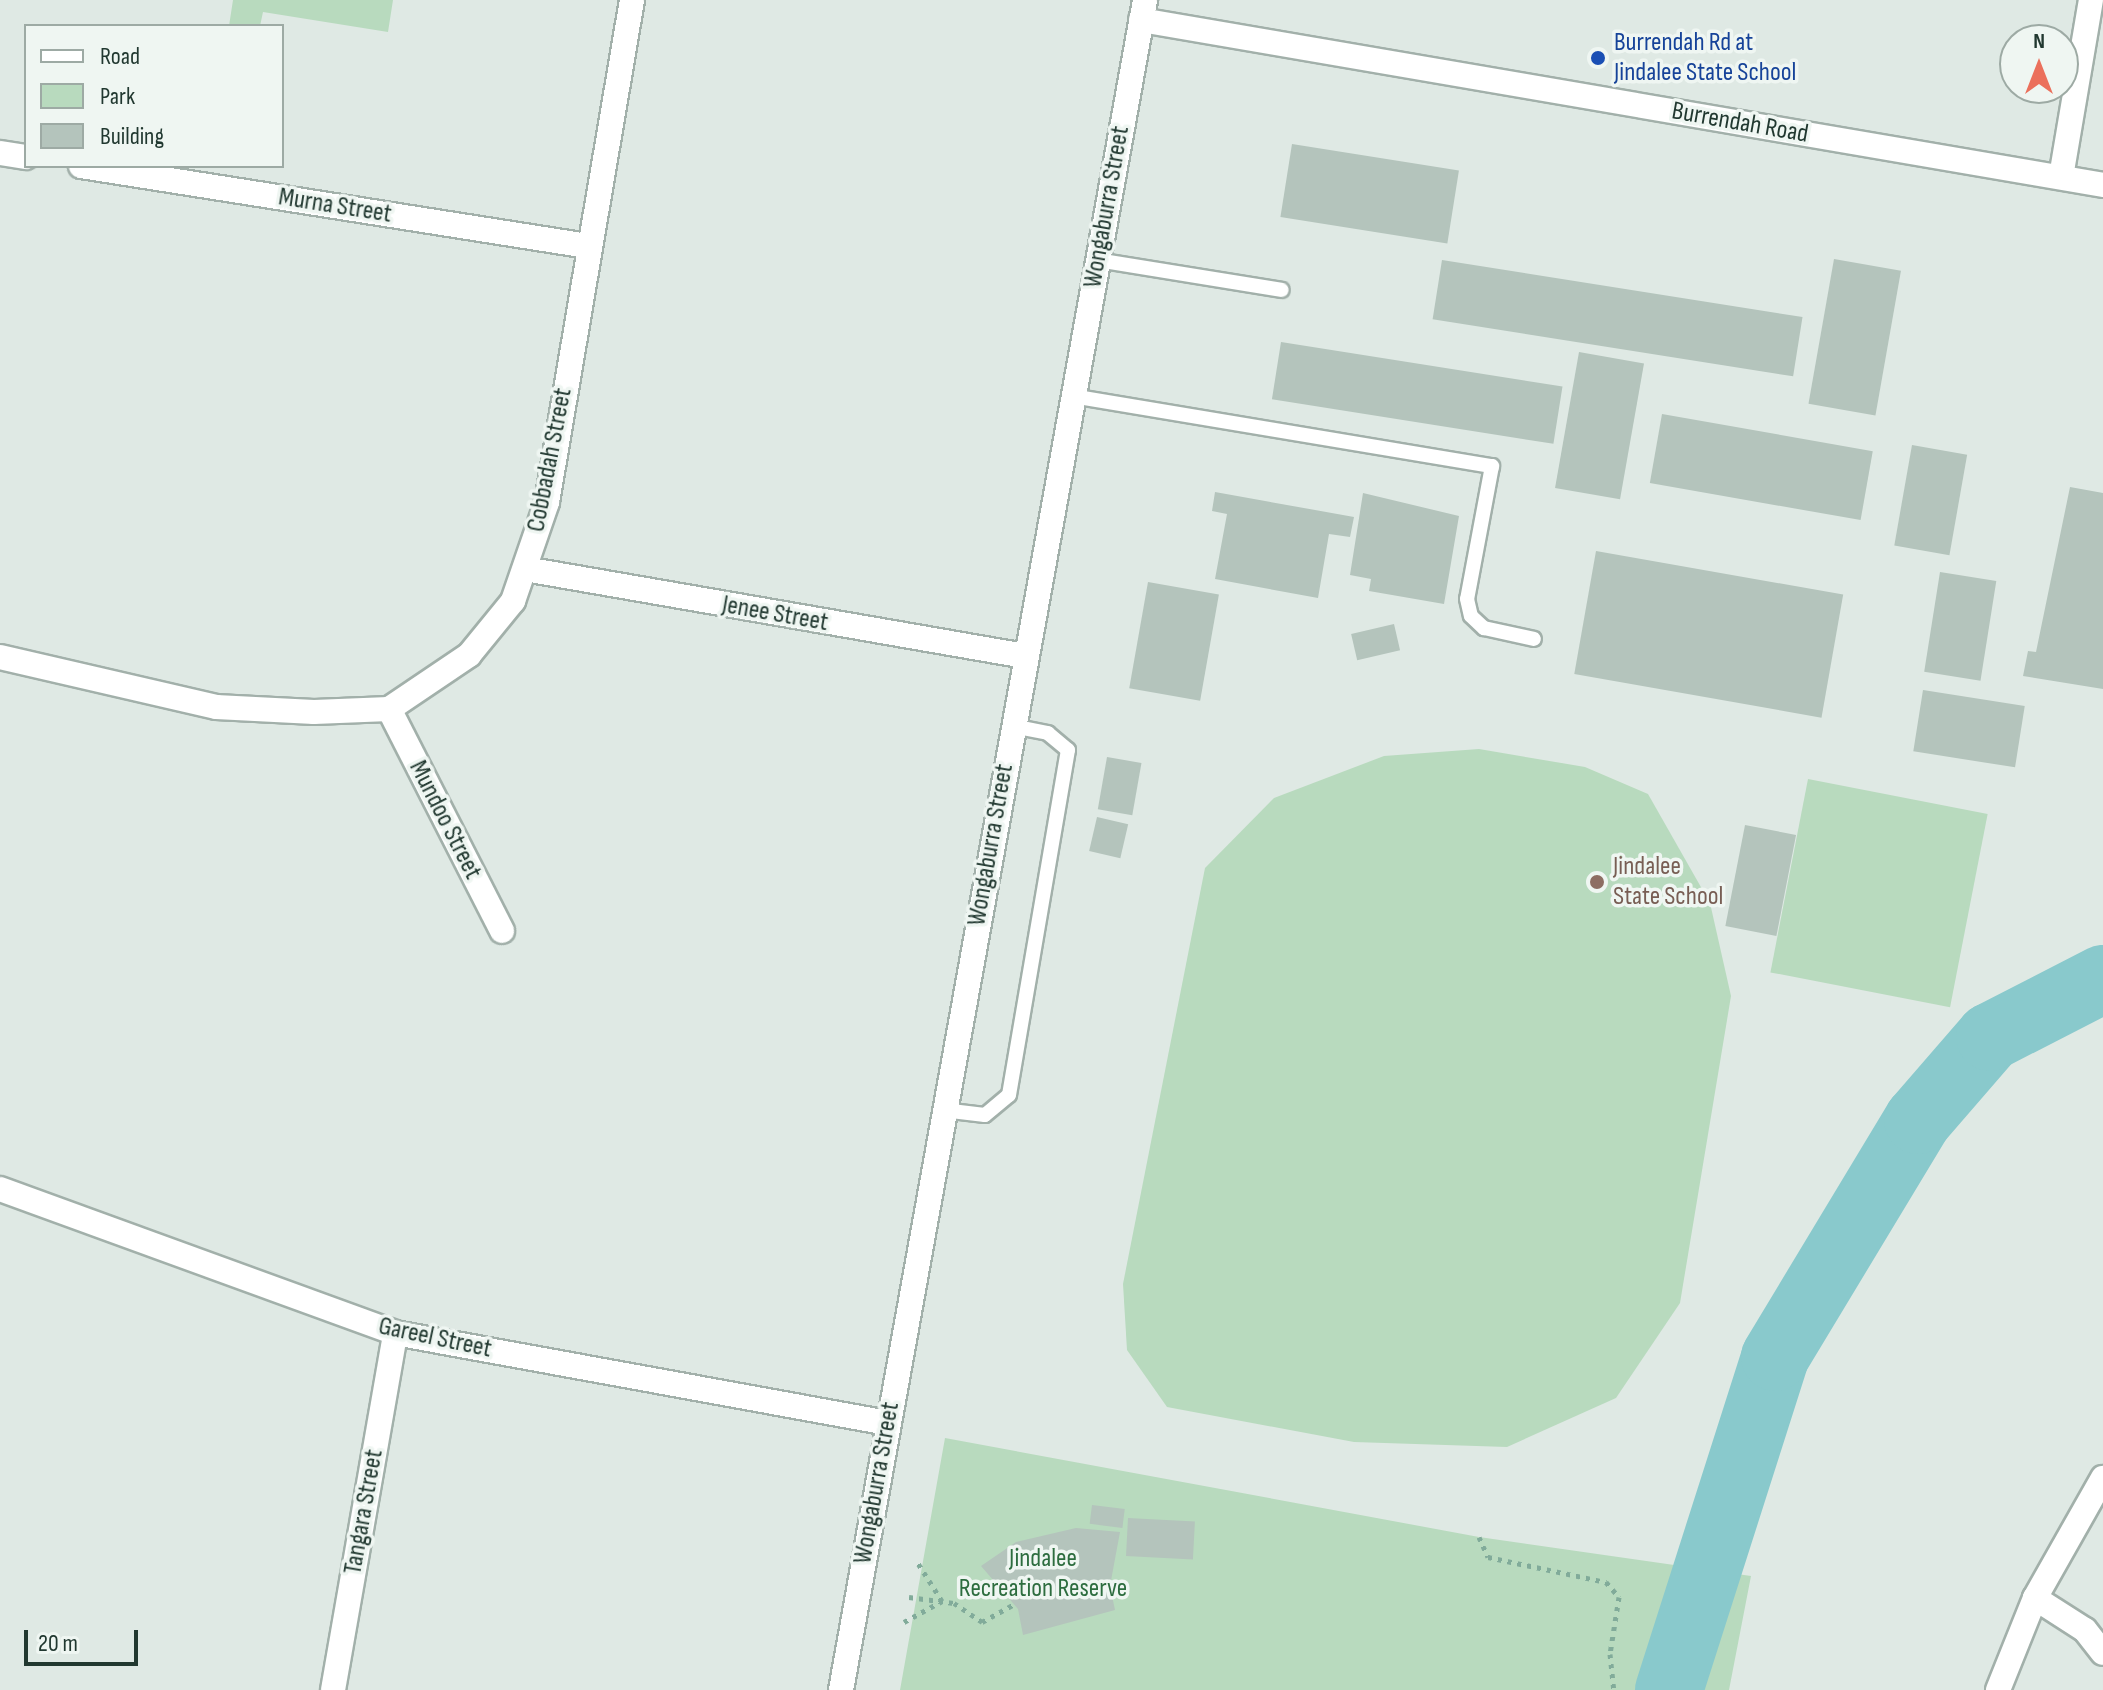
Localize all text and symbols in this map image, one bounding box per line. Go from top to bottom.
legend [24,24,284,168]
north arrow [1999,24,2079,104]
place label: Burrendah Rd at Jindalee State School [1614,27,1796,88]
text: N [2033,28,2045,55]
text: Road [100,42,140,71]
marker: Burrendah Rd at Jindalee State School [1589,49,1607,67]
text: Park [100,82,135,111]
street label: Burrendah Road [1669,96,1811,150]
text: Building [100,122,164,151]
street label: Wongaburra Street [1077,124,1137,290]
street label: Murna Street [276,182,394,230]
street label: Cobbadah Street [521,386,579,534]
street label: Jenee Street [720,589,830,639]
street label: Mundoo Street [402,756,488,884]
street label: Wongaburra Street [961,762,1021,928]
place label: Jindalee State School [1613,851,1723,912]
marker: Jindalee State School [1588,873,1606,891]
street label: Gareel Street [376,1311,494,1365]
street label: Wongaburra Street [847,1400,907,1566]
street label: Tangara Street [338,1447,390,1577]
park label: Jindalee Recreation Reserve [959,1543,1127,1604]
scale bar [28,1614,142,1664]
text: 20 m [38,1629,78,1658]

